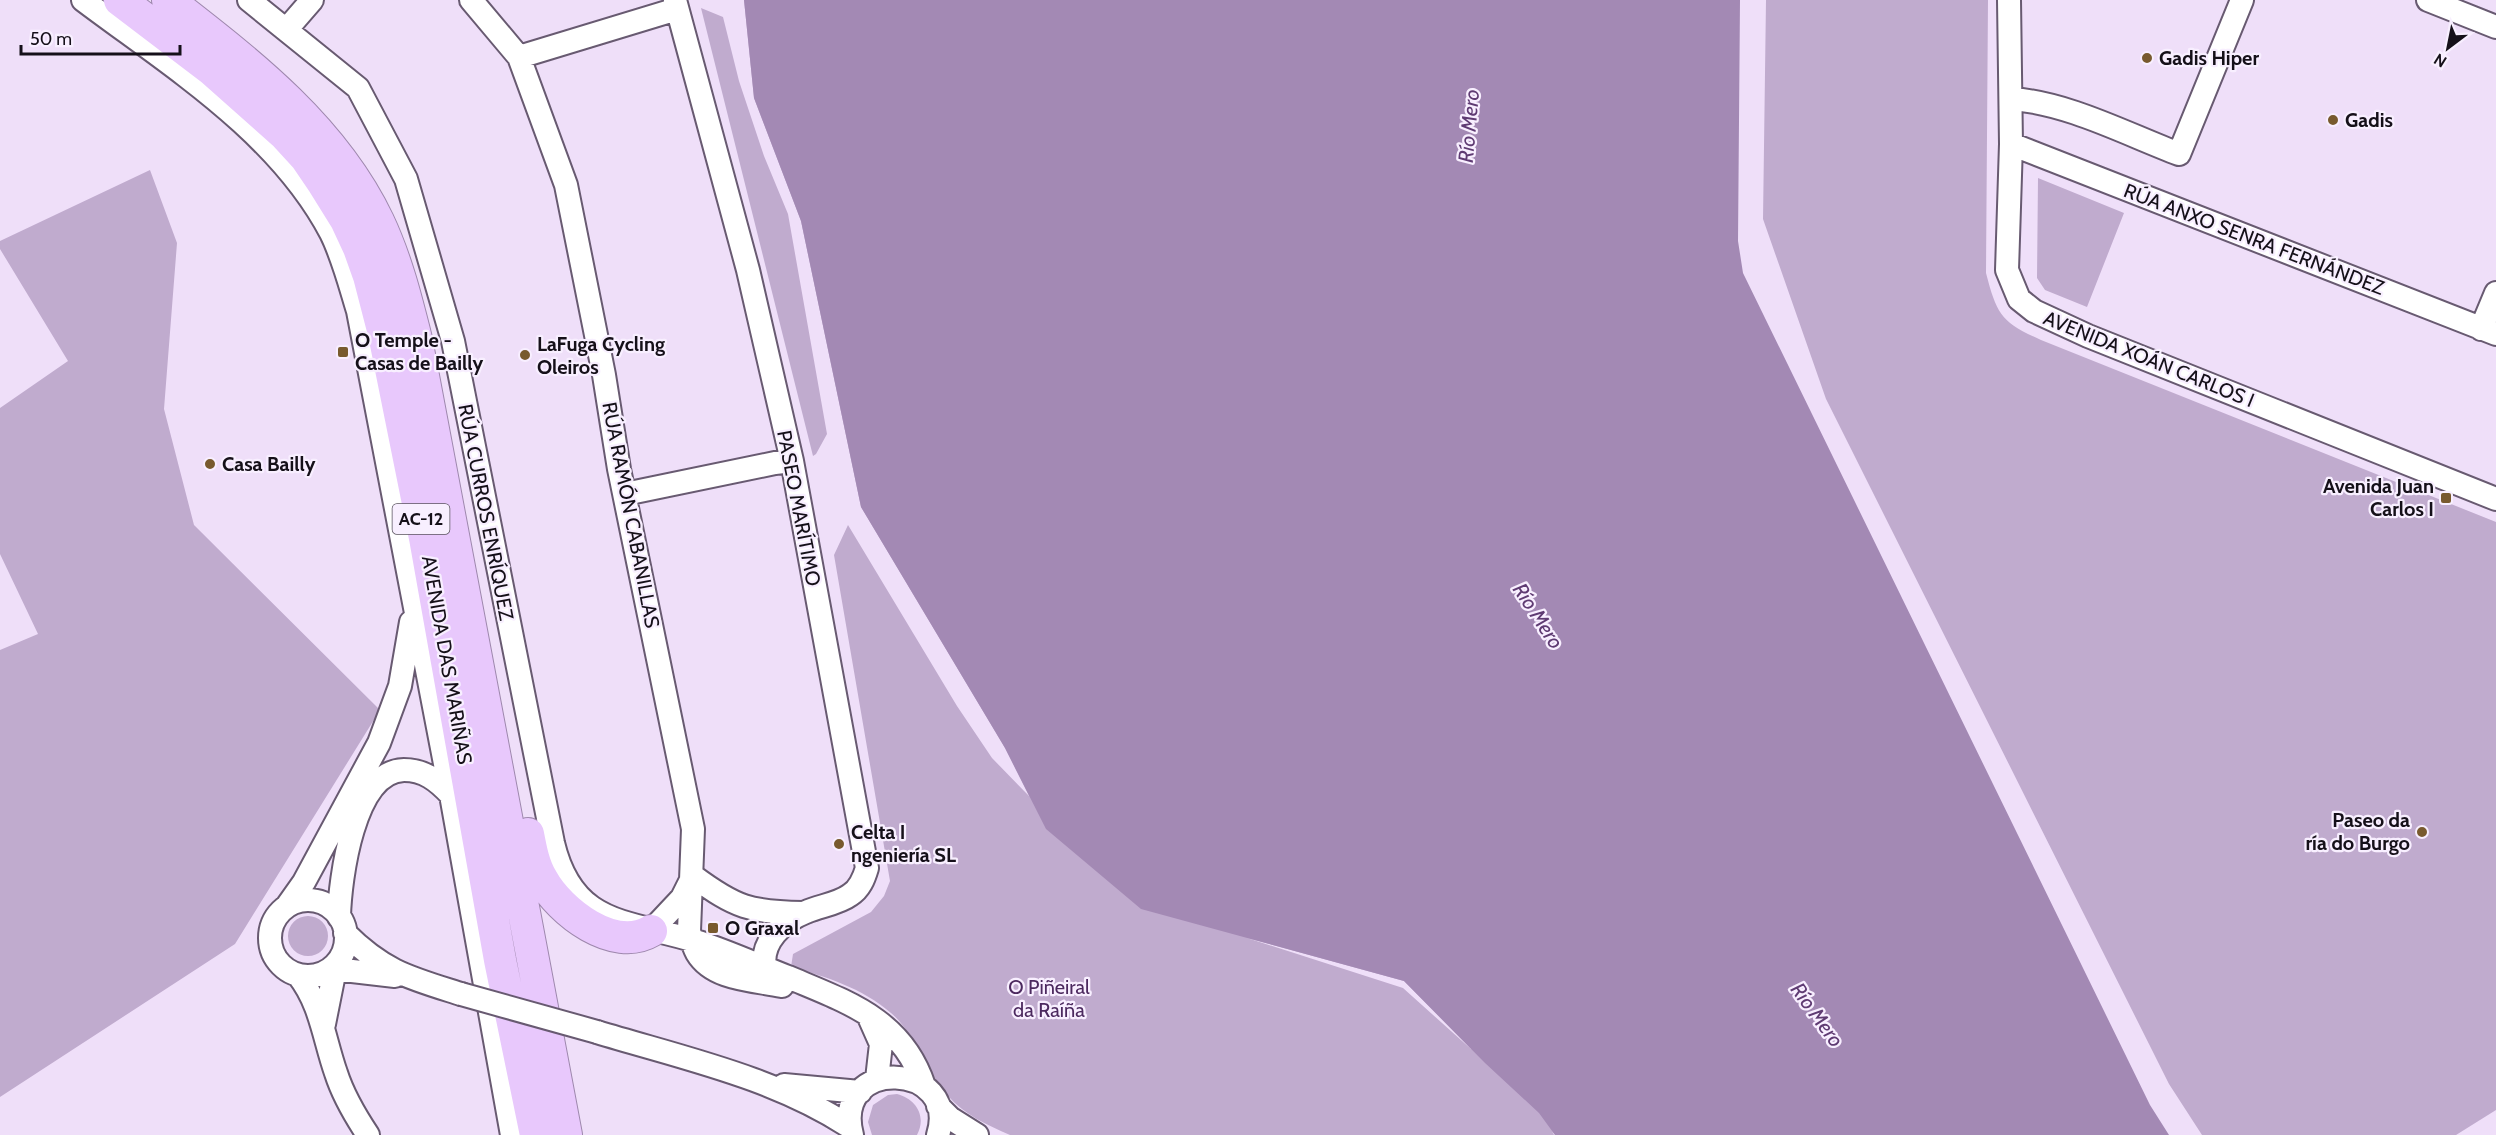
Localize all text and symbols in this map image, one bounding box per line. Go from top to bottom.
scale bar [21,18,180,56]
north arrow [2418,18,2478,78]
text: 50 m [30,28,72,50]
place label: Gadis Hiper [2159,46,2259,70]
text: N [2430,49,2450,71]
marker: Gadis Hiper [2140,51,2154,65]
water label: Río Mero [1453,88,1484,164]
place label: Gadis [2345,108,2393,132]
marker: Gadis [2326,113,2340,127]
street label: RÚA ANXO SENRA FERNÁNDEZ [2120,178,2388,300]
street label: AVENIDA XOÁN CARLOS I [2040,306,2258,412]
place label: O Temple - Casas de Bailly [355,328,483,375]
place label: LaFuga Cycling Oleiros [537,332,665,379]
marker: O Temple - Casas de Bailly [336,345,350,359]
marker: LaFuga Cycling Oleiros [518,348,532,362]
street label: RÚA RAMÓN CABANILLAS [597,400,665,630]
street label: RÚA CURROS ENRÍQUEZ [453,402,519,622]
street label: PASEO MARÍTIMO [772,428,826,588]
place label: Casa Bailly [222,452,316,476]
marker: Casa Bailly [203,457,217,471]
place label: Avenida Juan Carlos I [2323,474,2434,521]
marker: Avenida Juan Carlos I [2439,491,2453,505]
road number: AC-12 [392,504,450,534]
street label: AVENIDA DAS MARIÑAS [417,554,477,767]
water label: Río Mero [1508,578,1569,653]
place label: Paseo da ría do Burgo [2306,808,2410,855]
place label: Celta I ngeniería SL [851,820,956,867]
marker: Paseo da ría do Burgo [2415,825,2429,839]
marker: Celta I ngeniería SL [832,837,846,851]
place label: O Graxal [725,916,799,940]
marker: O Graxal [706,921,720,935]
park label: O Piñeiral da Raíña [1008,975,1090,1022]
water label: Río Mero [1786,978,1849,1052]

